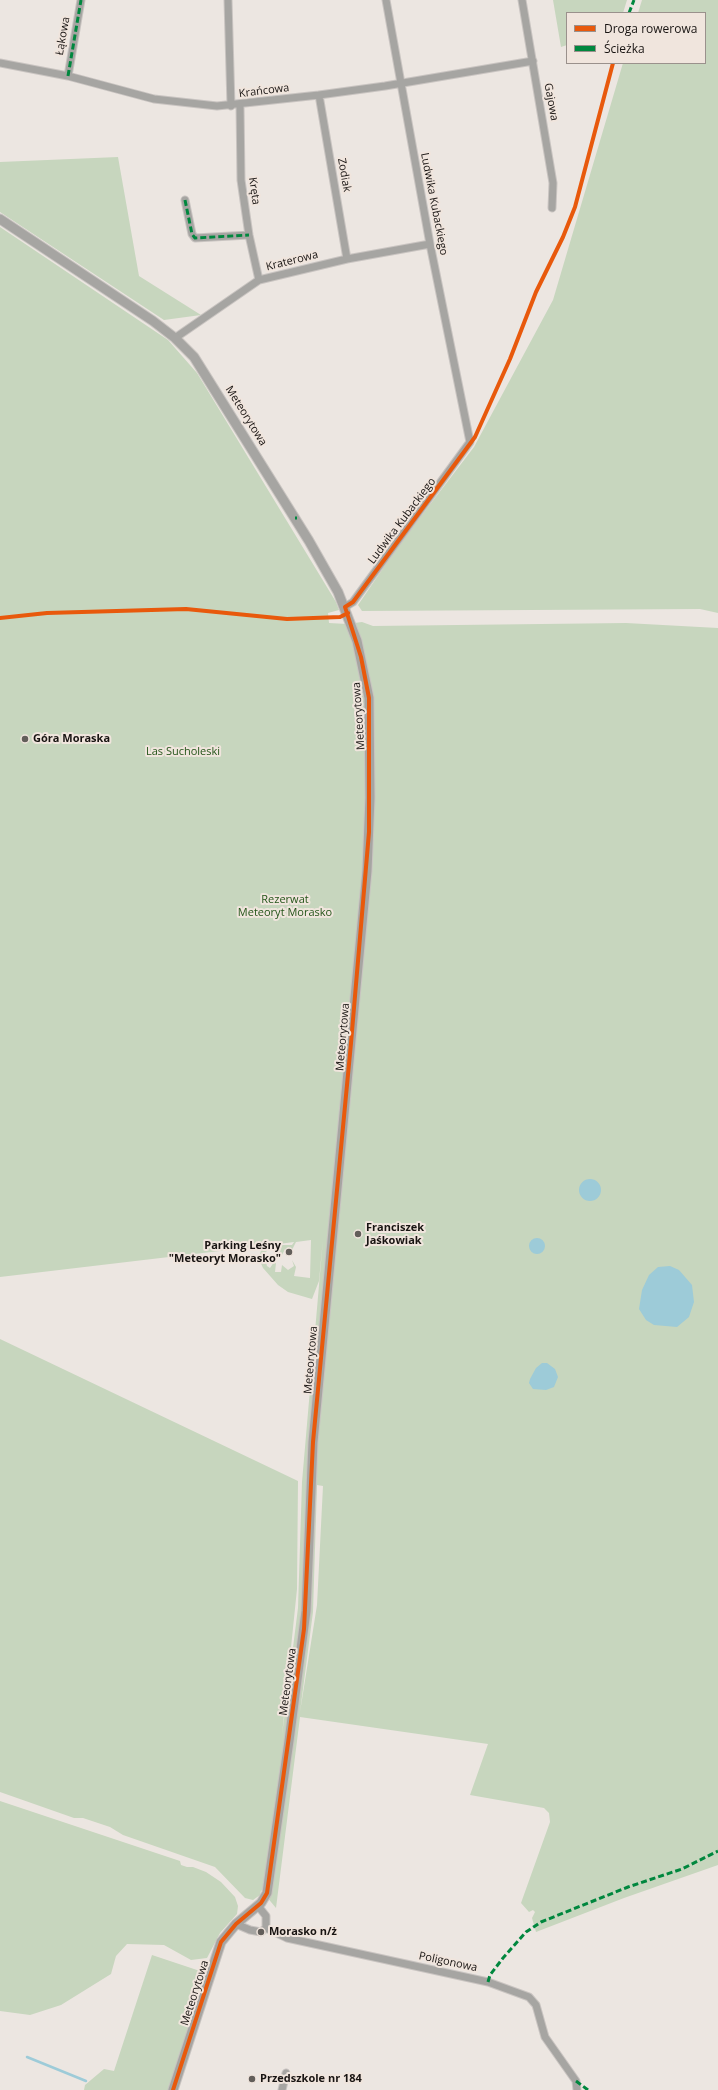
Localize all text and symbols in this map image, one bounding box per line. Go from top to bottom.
legend [566,12,706,64]
street label: Łąkowa [53,16,73,56]
text: Droga rowerowa [604,20,697,37]
text: Ścieżka [604,40,645,57]
street label: Krańcowa [238,81,290,101]
street label: Gajowa [541,82,561,122]
street label: Ludwika Kubackiego [418,152,450,256]
street label: Zodiak [335,157,353,193]
street label: Kręta [246,176,262,206]
street label: Kraterowa [265,248,319,274]
street label: Meteorytowa [222,384,270,448]
street label: Ludwika Kubackiego [365,475,439,567]
street label: Meteorytowa [350,682,368,750]
place label: Góra Moraska [33,732,110,746]
marker: Góra Moraska [20,734,30,744]
park label: Las Sucholeski [146,745,220,759]
park label: Rezerwat Meteoryt Morasko [238,893,332,919]
street label: Meteorytowa [333,1003,353,1071]
place label: Franciszek Jaśkowiak [366,1221,424,1247]
marker: Franciszek Jaśkowiak [353,1229,363,1239]
place label: Parking Leśny "Meteoryt Morasko" [169,1239,281,1265]
marker: Parking Leśny "Meteoryt Morasko" [284,1247,294,1257]
street label: Meteorytowa [301,1326,321,1394]
street label: Meteorytowa [277,1647,299,1717]
place label: Morasko n/ż [269,1925,337,1939]
marker: Morasko n/ż [256,1927,266,1937]
street label: Poligonowa [418,1949,478,1975]
street label: Meteorytowa [178,1959,212,2027]
place label: Przedszkole nr 184 [260,2072,362,2086]
marker: Przedszkole nr 184 [247,2074,257,2084]

